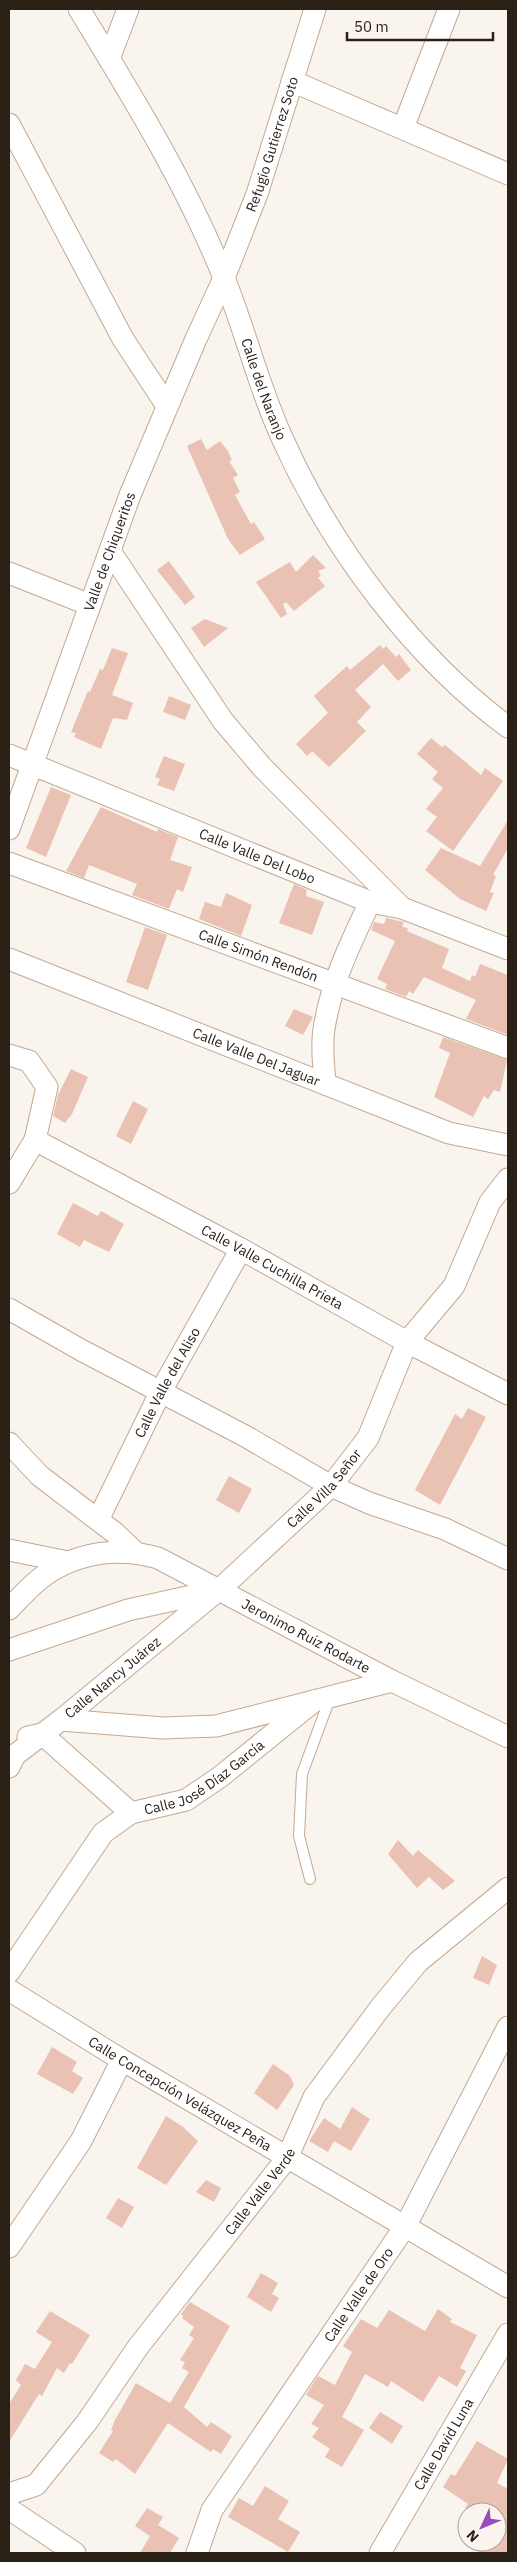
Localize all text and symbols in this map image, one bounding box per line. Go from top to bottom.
scale bar [347,10,493,42]
text: 50 m [354,17,389,36]
street label: Refugio Gutierrez Soto [242,74,302,215]
street label: Calle del Naranjo [237,336,291,443]
street label: Valle de Chiqueritos [80,489,139,614]
street label: Calle Valle Del Lobo [196,824,318,888]
street label: Calle Simón Rendón [196,925,321,986]
street label: Calle Valle Del Jaguar [190,1024,323,1090]
street label: Calle Valle Cuchilla Prieta [198,1221,347,1314]
street label: Calle Valle del Aliso [131,1324,204,1441]
street label: Calle Villa Señor [283,1445,365,1532]
street label: Jeronimo Ruiz Rodarte [239,1595,374,1677]
street label: Calle Nancy Juárez [61,1632,165,1722]
street label: Calle José Díaz García [142,1736,268,1819]
street label: Calle Concepción Velázquez Peña [85,2032,275,2155]
street label: Calle Valle Verde [221,2145,299,2239]
street label: Calle Valle de Oro [320,2244,397,2346]
street label: Calle David Luna [410,2394,478,2493]
north arrow [457,2502,507,2552]
text: N [463,2526,483,2546]

